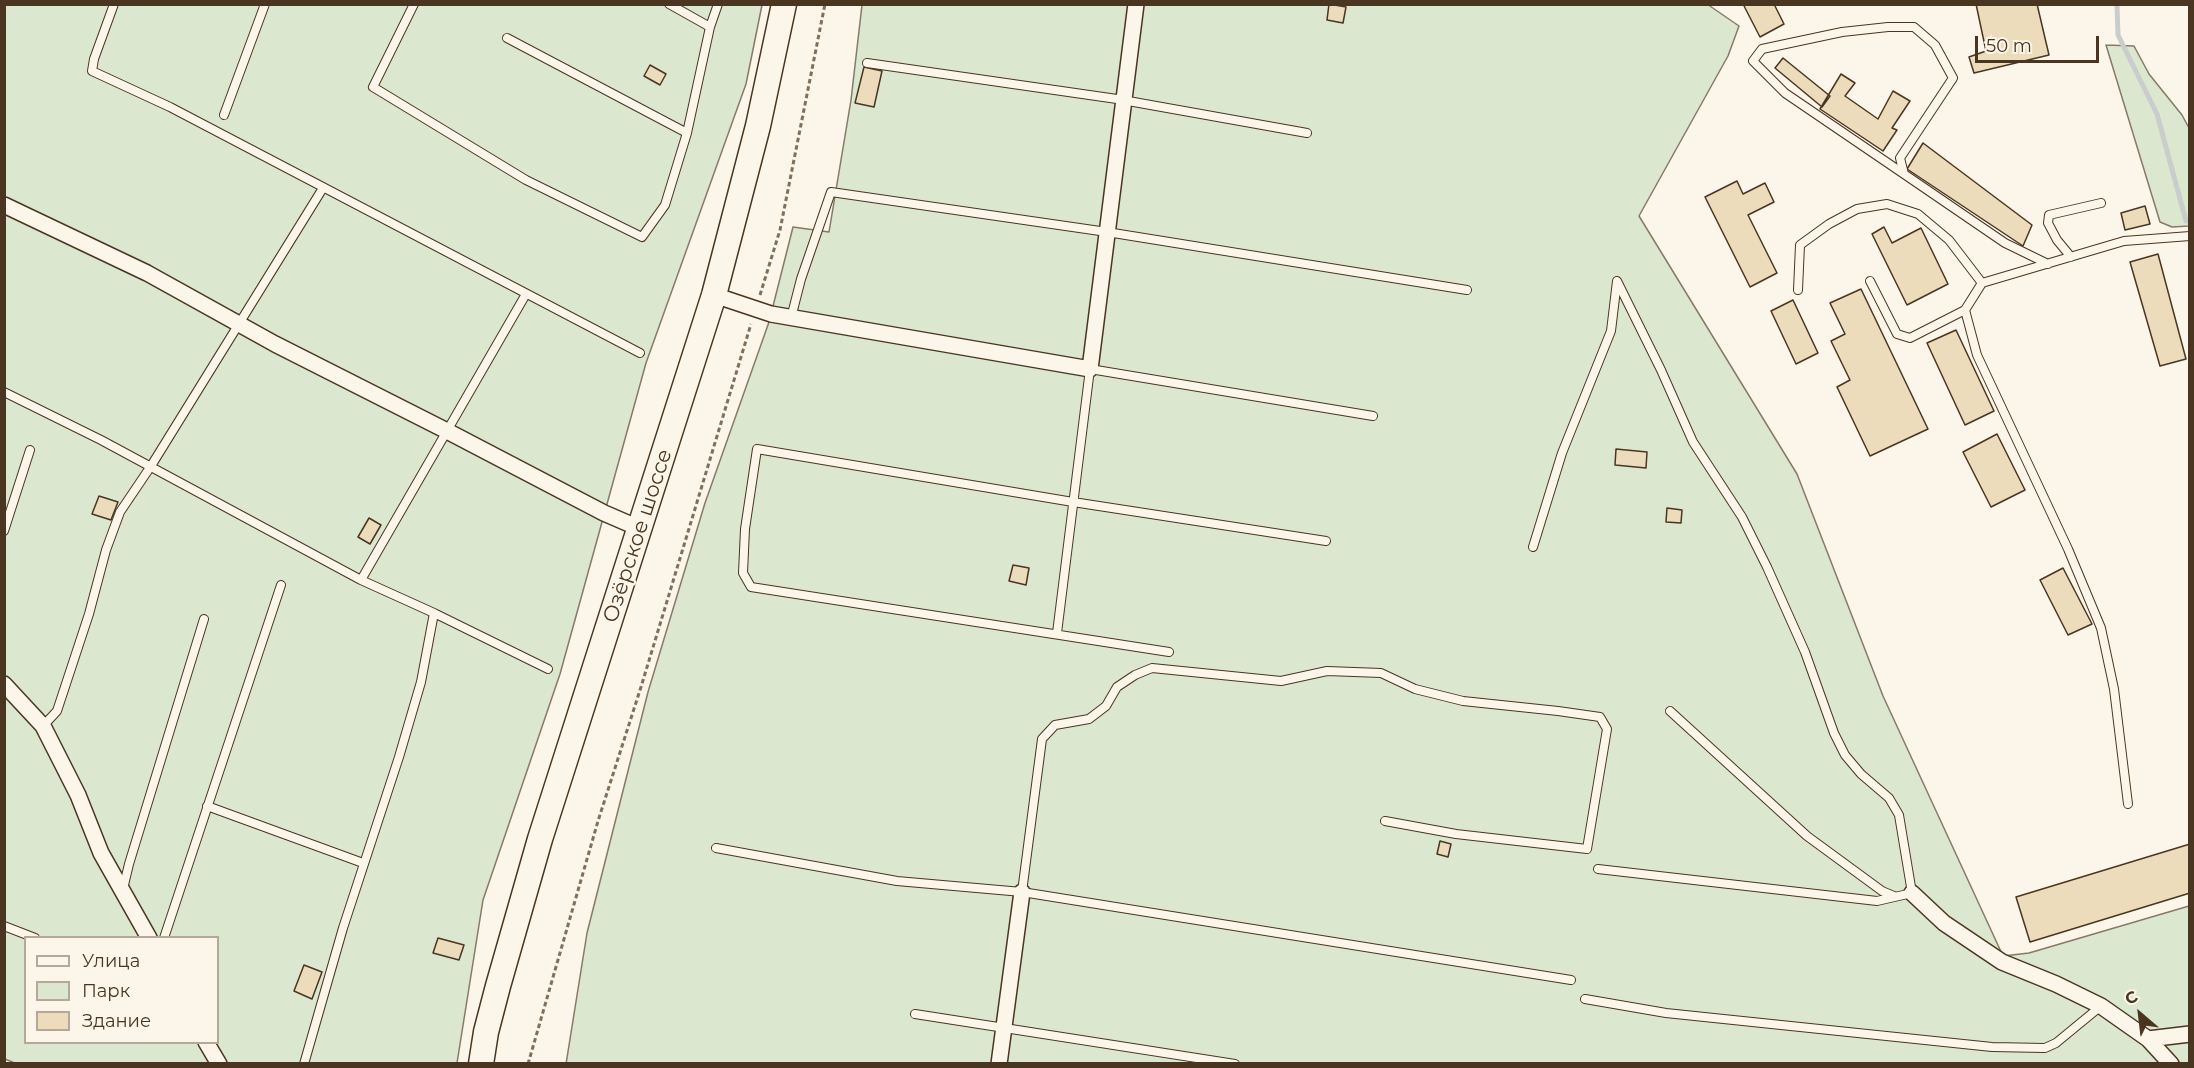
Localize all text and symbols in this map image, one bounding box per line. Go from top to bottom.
scale bar [1978,24,2102,62]
text: 50 m [1986,35,2032,57]
street label: Озёрское шоссе [598,446,678,626]
legend [24,936,219,1044]
text: Улица [82,950,140,972]
text: Парк [82,980,130,1002]
north arrow [2110,984,2170,1044]
text: С [2122,987,2141,1009]
text: Здание [82,1010,151,1032]

